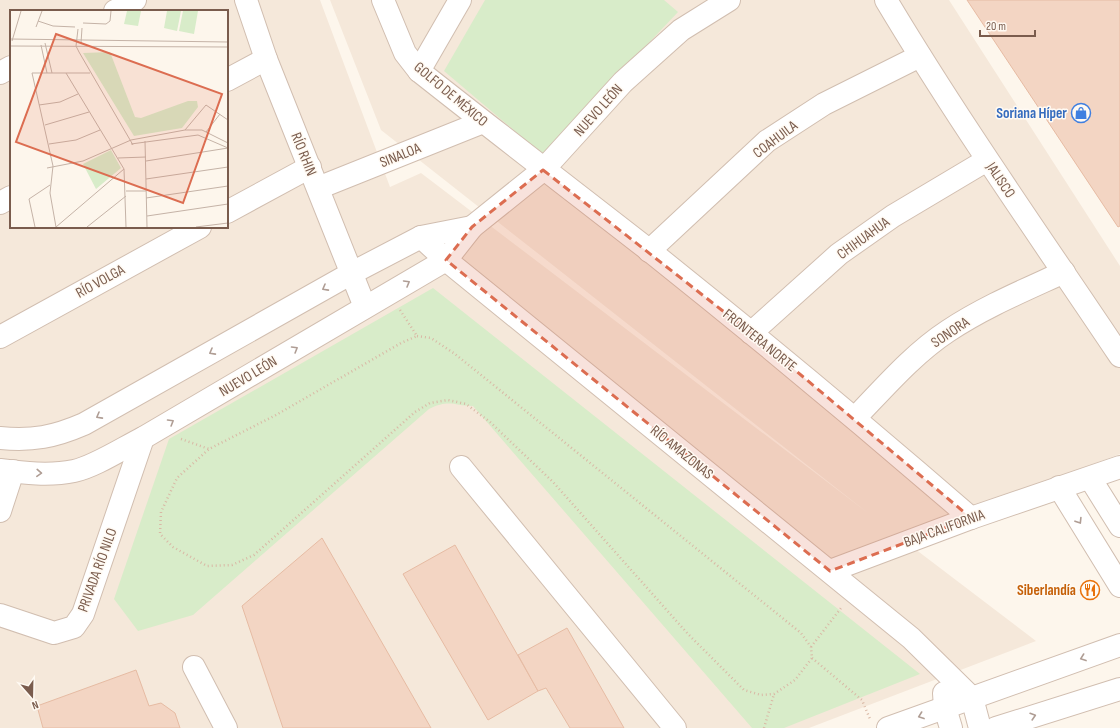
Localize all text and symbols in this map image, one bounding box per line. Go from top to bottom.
inset map [10,10,228,228]
scale bar [980,12,1035,38]
text: 20 m [986,19,1006,34]
street label: GOLFO DE MÉXICO [410,58,492,131]
street label: NUEVO LEÓN [570,80,627,141]
shop icon: Soriana Híper [1070,102,1092,124]
place label: Soriana Híper [996,104,1067,123]
street label: COAHUILA [749,116,802,162]
street label: RÍO RHIN [286,130,321,179]
street label: SINALOA [377,138,424,172]
street label: JALISCO [981,158,1019,202]
street label: CHIHUAHUA [833,213,894,264]
street label: RÍO VOLGA [72,260,129,303]
one-way arrow [403,280,410,287]
one-way arrow [322,283,329,290]
street label: FRONTERA NORTE [719,305,801,376]
street label: SONORA [928,312,974,352]
one-way arrow [291,346,298,353]
one-way arrow [209,347,216,354]
street label: NUEVO LEÓN [216,352,281,401]
one-way arrow [95,411,103,418]
one-way arrow [167,419,174,426]
street label: RÍO AMAZONAS [646,421,717,484]
one-way arrow [36,468,42,477]
street label: BAJA CALIFORNIA [901,505,988,552]
one-way arrow [1074,516,1081,523]
street label: PRIVADA RÍO NILO [73,526,121,615]
restaurant icon: Siberlandía [1079,579,1101,601]
place label: Siberlandía [1017,581,1076,600]
one-way arrow [1080,654,1087,662]
north arrow [12,676,52,716]
text: N [30,698,40,712]
one-way arrow [918,712,925,720]
one-way arrow [1029,712,1036,721]

